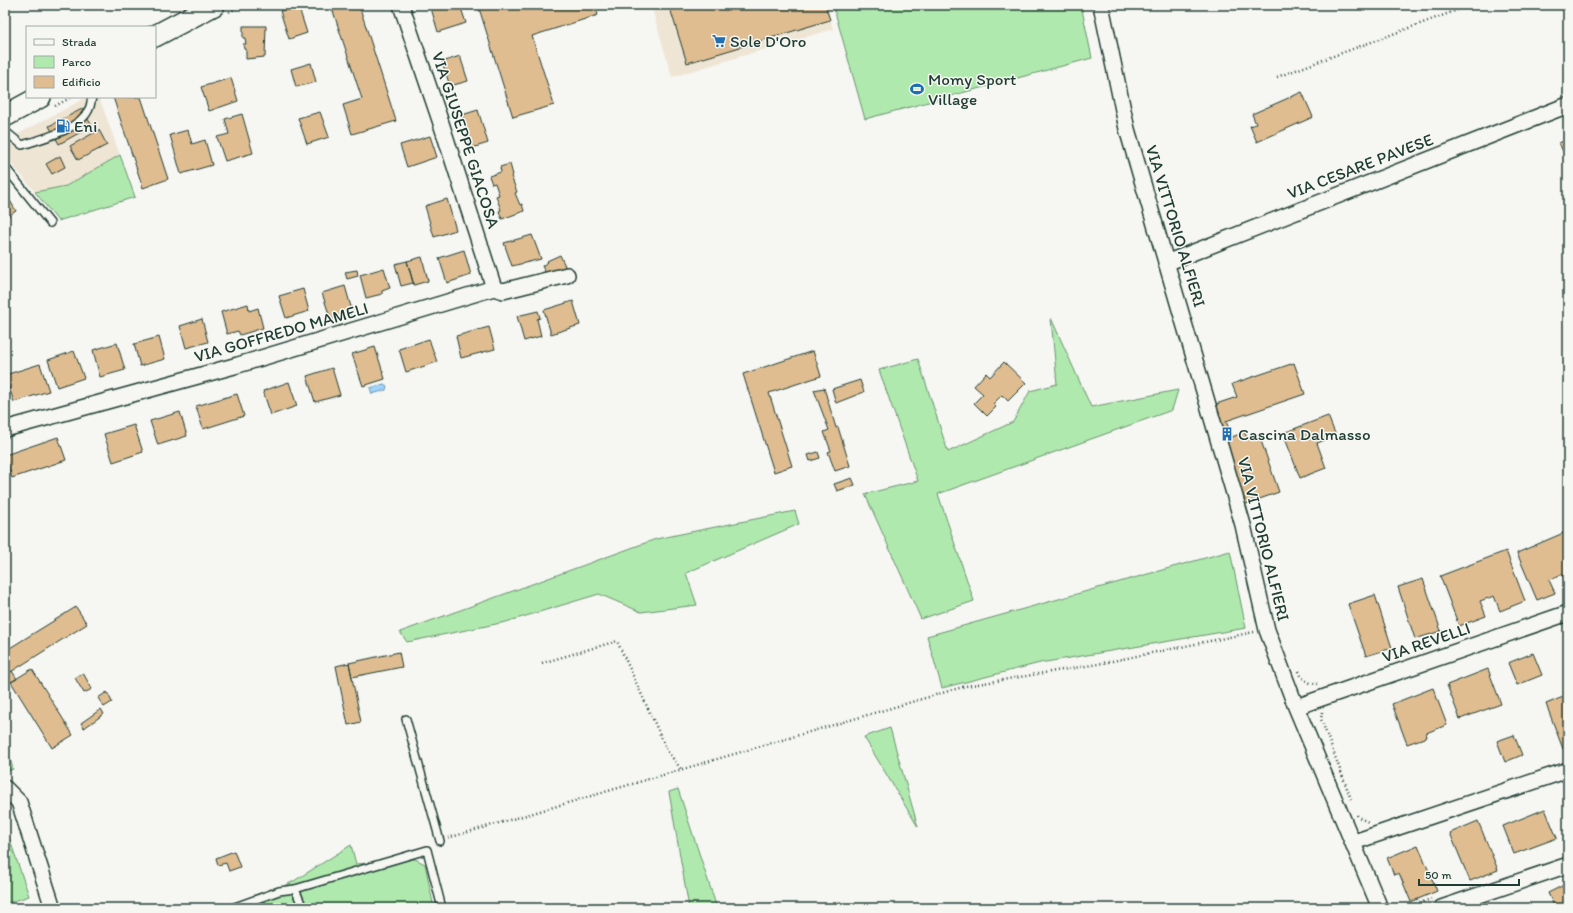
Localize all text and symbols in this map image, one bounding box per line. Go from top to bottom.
legend [26,26,156,98]
place label: Sole D'Oro [730,31,806,51]
supermarket icon: Sole D'Oro [711,33,727,49]
text: Strada [62,35,97,49]
street label: VIA GIUSEPPE GIACOSA [428,49,504,231]
text: Parco [62,55,91,69]
place label: Momy Sport Village [928,69,1017,109]
text: Edificio [62,75,101,89]
sports icon: Momy Sport Village [909,81,925,97]
place label: Eni [74,116,97,136]
fuel station icon: Eni [55,118,71,134]
street label: VIA CESARE PAVESE [1284,129,1436,203]
street label: VIA VITTORIO ALFIERI [1142,142,1210,310]
street label: VIA GOFFREDO MAMELI [192,298,370,366]
place label: Cascina Dalmasso [1238,424,1371,444]
building icon: Cascina Dalmasso [1219,426,1235,442]
street label: VIA VITTORIO ALFIERI [1234,455,1294,623]
street label: VIA REVELLI [1379,618,1473,666]
scale bar [1419,861,1519,887]
text: 50 m [1425,868,1451,882]

